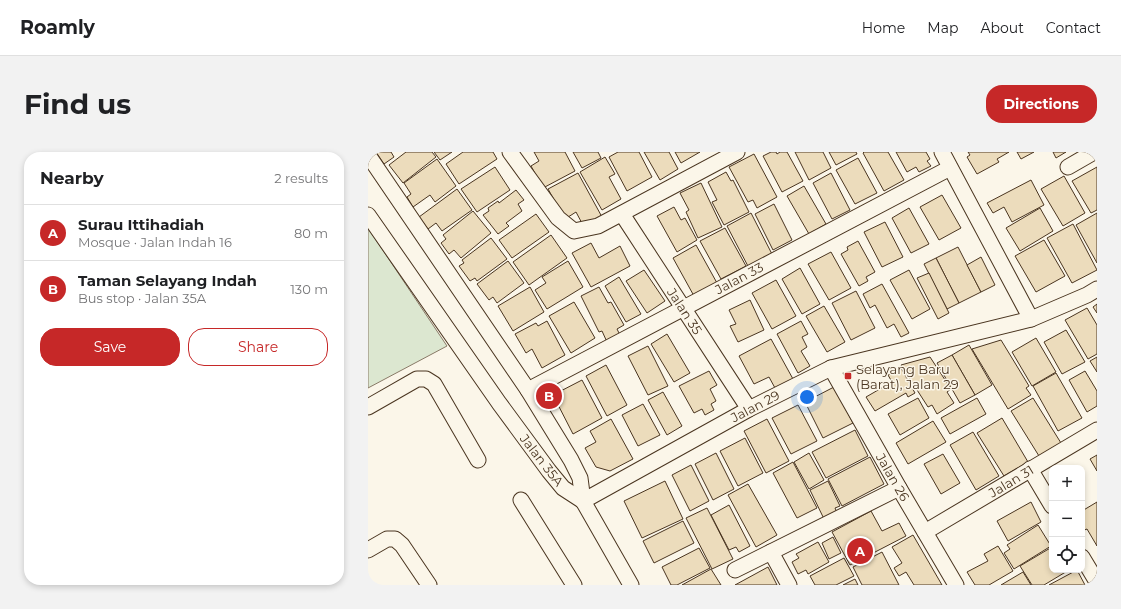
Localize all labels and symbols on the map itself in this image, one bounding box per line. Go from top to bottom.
street label: Jalan 33 [711,259,766,298]
street label: Jalan 35 [664,284,706,337]
place label: Selayang Baru (Barat), Jalan 29 [856,361,959,392]
marker: Selayang Baru (Barat), Jalan 29 [843,371,853,381]
pin: B [536,381,562,411]
street label: Jalan 29 [727,386,782,426]
your location [797,387,817,407]
street label: Jalan 35A [516,430,568,490]
street label: Jalan 26 [872,449,913,504]
street label: Jalan 31 [985,461,1036,501]
pin: A [847,536,873,566]

